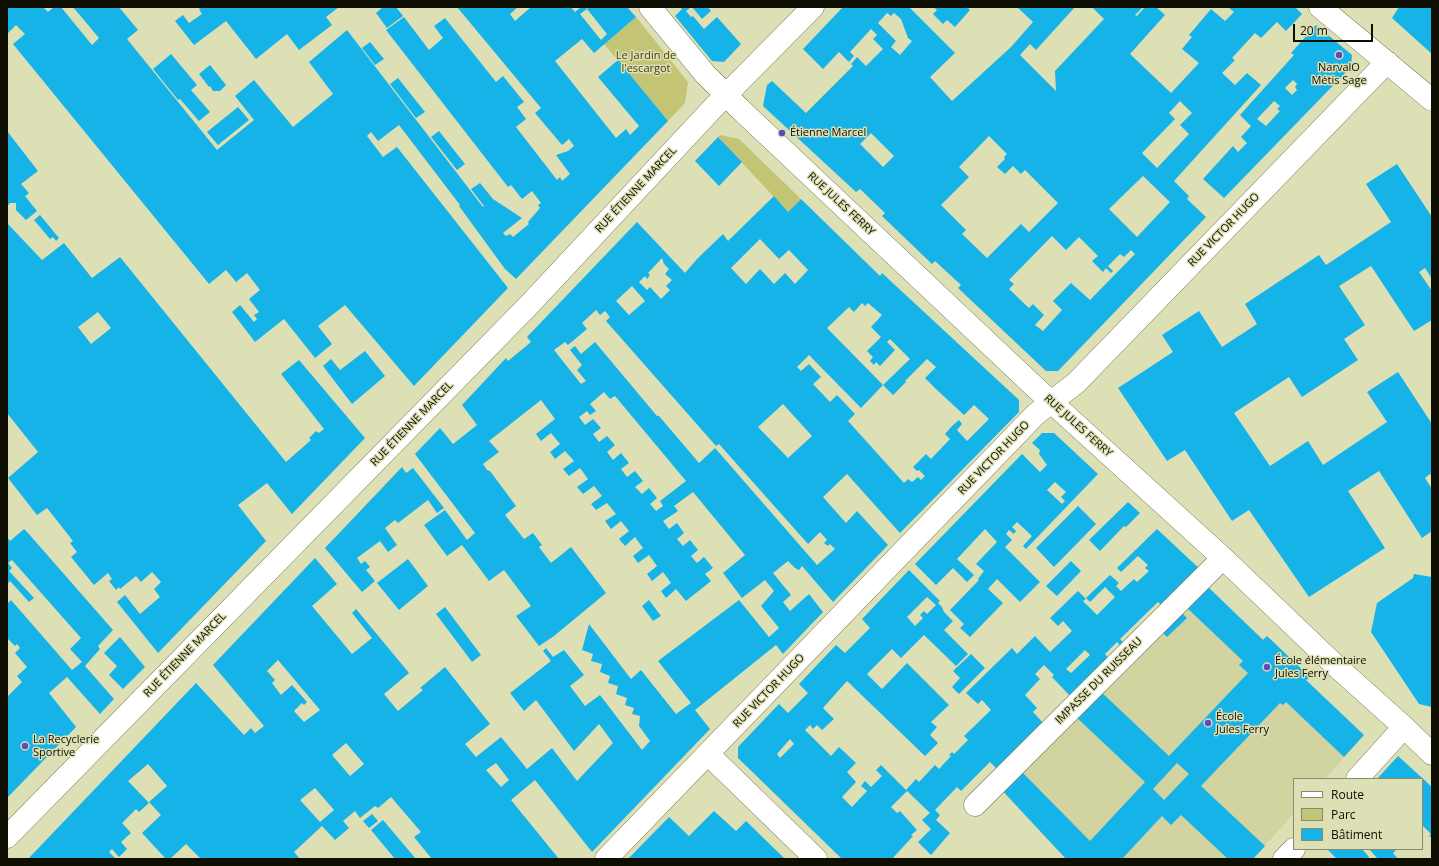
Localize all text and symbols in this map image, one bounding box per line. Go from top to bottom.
scale bar [1295,16,1375,42]
text: 20 m [1300,22,1328,39]
park label: Le Jardin de l'escargot [616,49,676,75]
marker: NarvalO Métis Sage [1334,50,1344,60]
place label: NarvalO Métis Sage [1311,61,1367,87]
place label: Étienne Marcel [790,126,866,140]
marker: Étienne Marcel [777,128,787,138]
street label: RUE ÉTIENNE MARCEL [593,144,679,236]
street label: RUE JULES FERRY [805,170,877,238]
street label: RUE VICTOR HUGO [1185,190,1263,270]
street label: RUE ÉTIENNE MARCEL [368,379,456,469]
street label: RUE JULES FERRY [1041,392,1115,460]
street label: RUE VICTOR HUGO [955,418,1033,498]
street label: RUE ÉTIENNE MARCEL [141,610,229,700]
street label: IMPASSE DU RUISSEAU [1053,635,1145,727]
street label: RUE VICTOR HUGO [730,651,808,731]
place label: École élémentaire Jules Ferry [1275,654,1367,680]
marker: École élémentaire Jules Ferry [1262,662,1272,672]
place label: École Jules Ferry [1216,710,1269,736]
marker: École Jules Ferry [1203,718,1213,728]
place label: La Recyclerie Sportive [33,733,99,759]
marker: La Recyclerie Sportive [20,741,30,751]
legend [1293,778,1423,850]
text: Route [1331,786,1364,803]
text: Parc [1331,806,1356,823]
text: Bâtiment [1331,826,1382,843]

